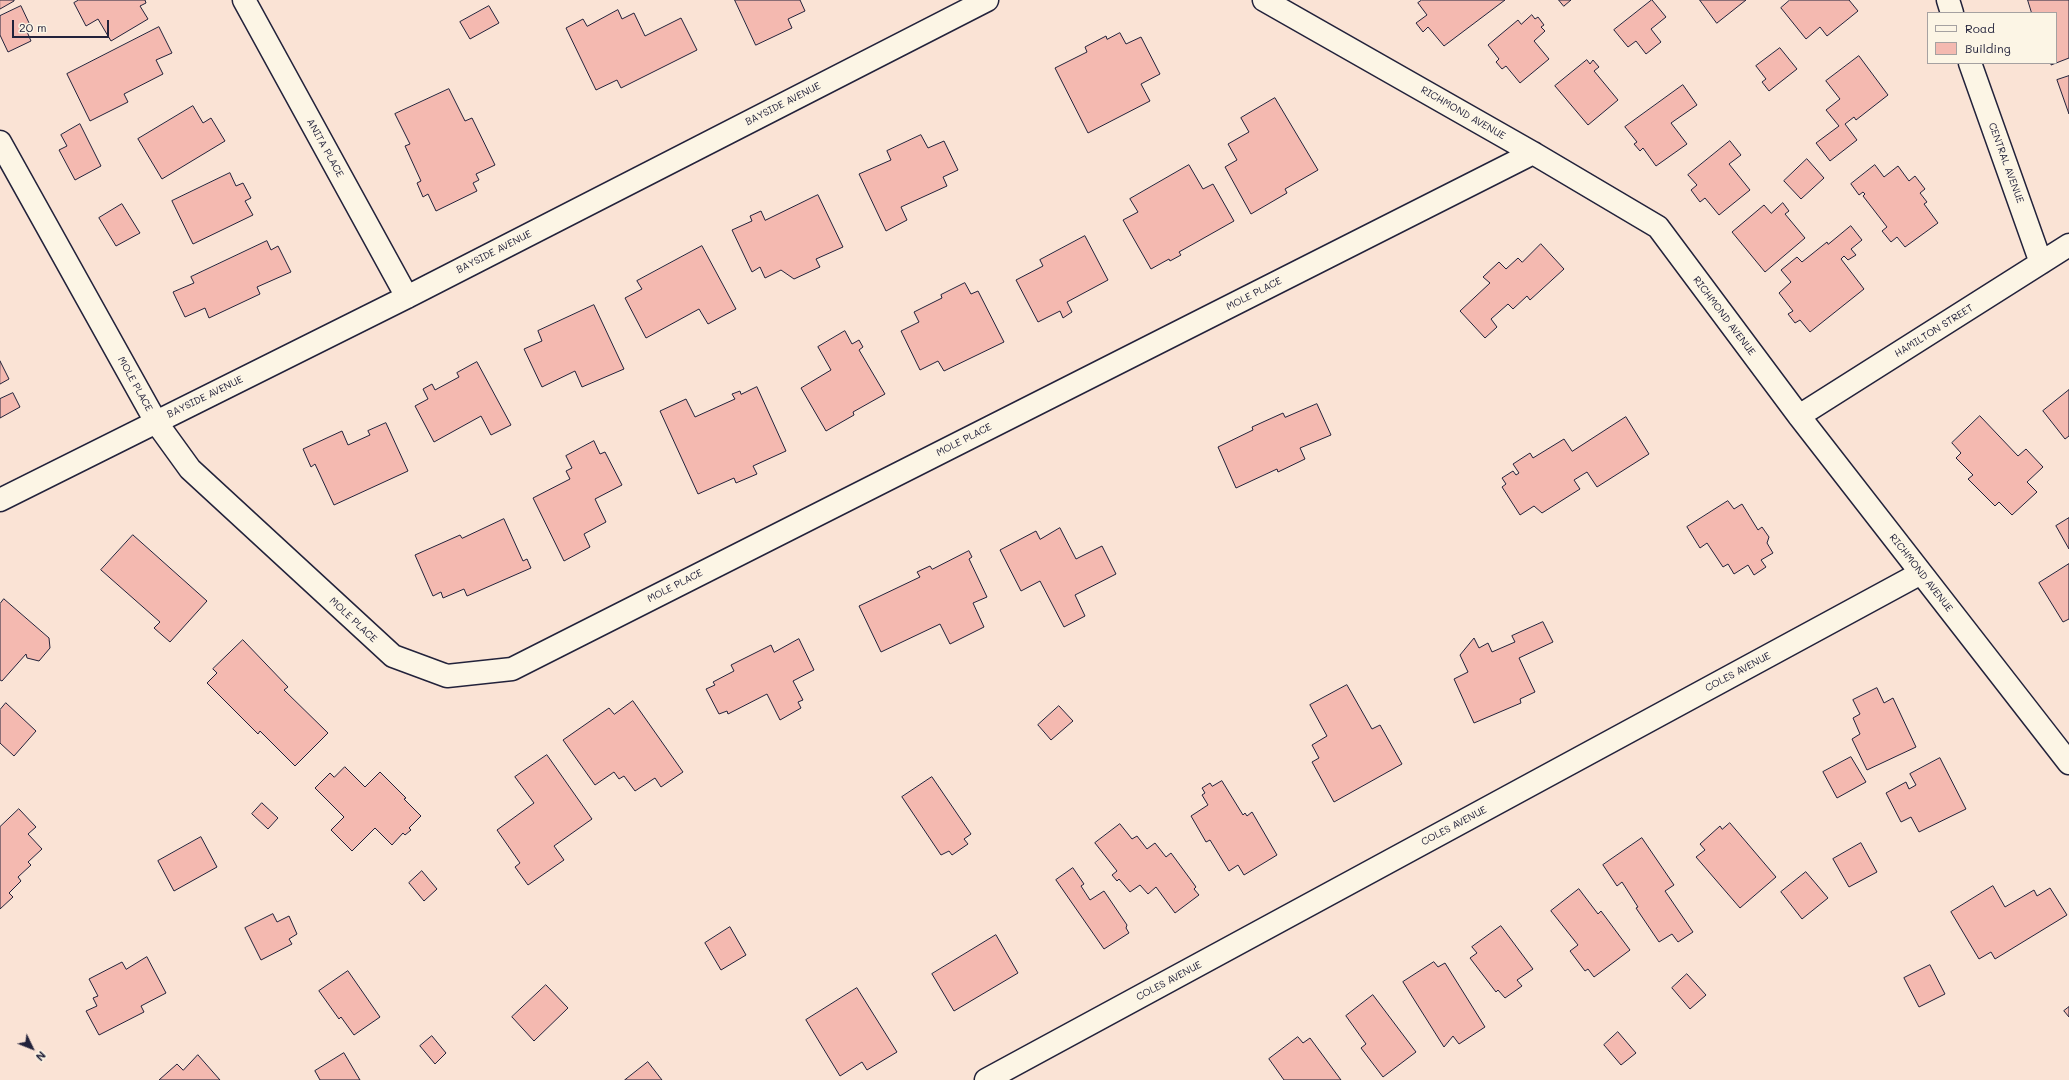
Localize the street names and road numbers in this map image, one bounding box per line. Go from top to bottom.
street label: BAYSIDE AVENUE [743,80,823,128]
street label: RICHMOND AVENUE [1419,84,1507,142]
street label: ANITA PLACE [304,117,346,179]
street label: CENTRAL AVENUE [1986,121,2026,205]
street label: BAYSIDE AVENUE [454,228,534,276]
street label: RICHMOND AVENUE [1690,274,1758,358]
street label: MOLE PLACE [1224,275,1284,313]
street label: HAMILTON STREET [1893,302,1975,360]
street label: MOLE PLACE [115,355,155,413]
street label: BAYSIDE AVENUE [165,373,245,421]
street label: MOLE PLACE [934,421,994,459]
street label: RICHMOND AVENUE [1887,532,1955,614]
street label: MOLE PLACE [645,567,705,605]
street label: MOLE PLACE [327,595,379,645]
street label: COLES AVENUE [1703,650,1773,694]
street label: COLES AVENUE [1419,804,1489,848]
street label: COLES AVENUE [1134,959,1204,1003]

